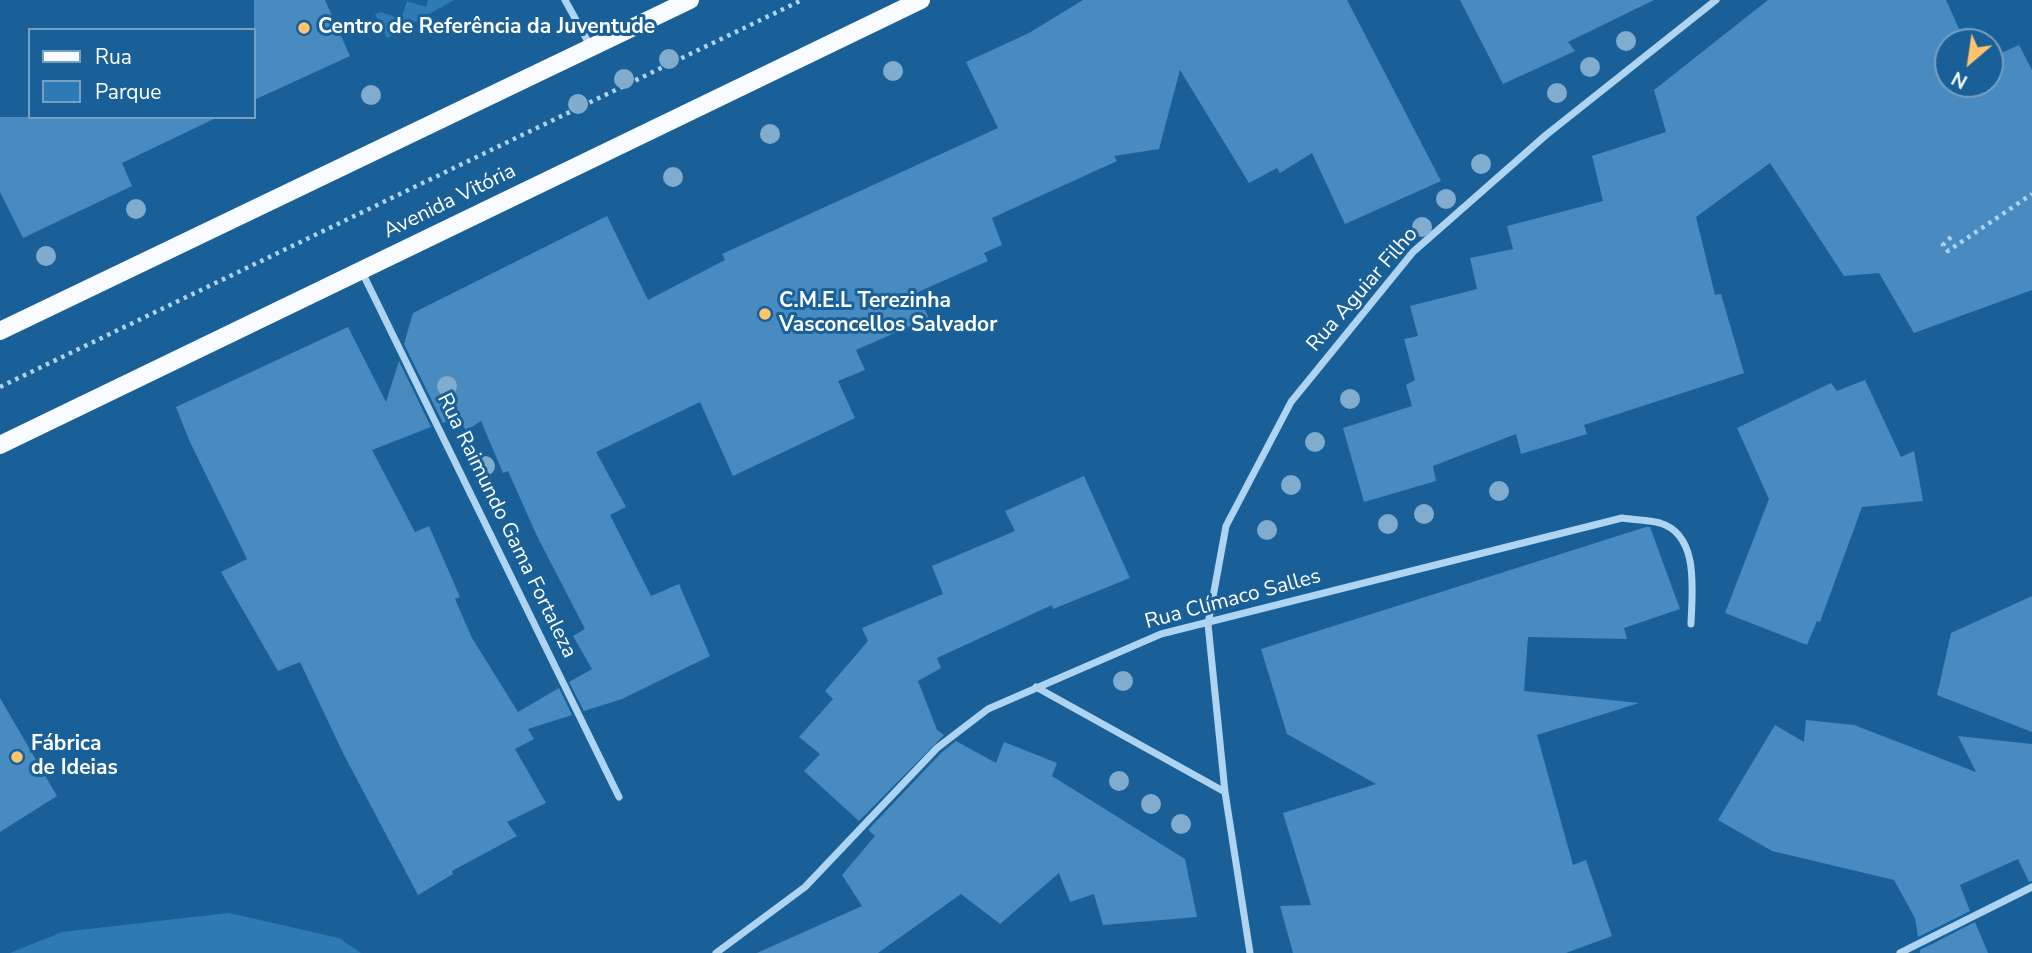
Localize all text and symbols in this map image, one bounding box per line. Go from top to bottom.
place label: Centro de Referência da Juventude [318,15,655,41]
marker: Centro de Referência da Juventude [296,20,312,36]
legend [28,28,256,119]
north arrow [1934,28,2004,98]
text: Rua [95,43,132,71]
text: N [1947,65,1972,94]
text: Parque [95,78,162,106]
street label: Avenida Vitória [380,159,520,245]
street label: Rua Aguiar Filho [1302,223,1424,357]
place label: C.M.E.L Terezinha Vasconcellos Salvador [779,289,997,339]
marker: C.M.E.L Terezinha Vasconcellos Salvador [757,306,773,322]
street label: Rua Raimundo Gama Fortaleza [431,389,581,663]
street label: Rua Clímaco Salles [1142,564,1324,636]
place label: Fábrica de Ideias [31,732,118,782]
marker: Fábrica de Ideias [9,749,25,765]

